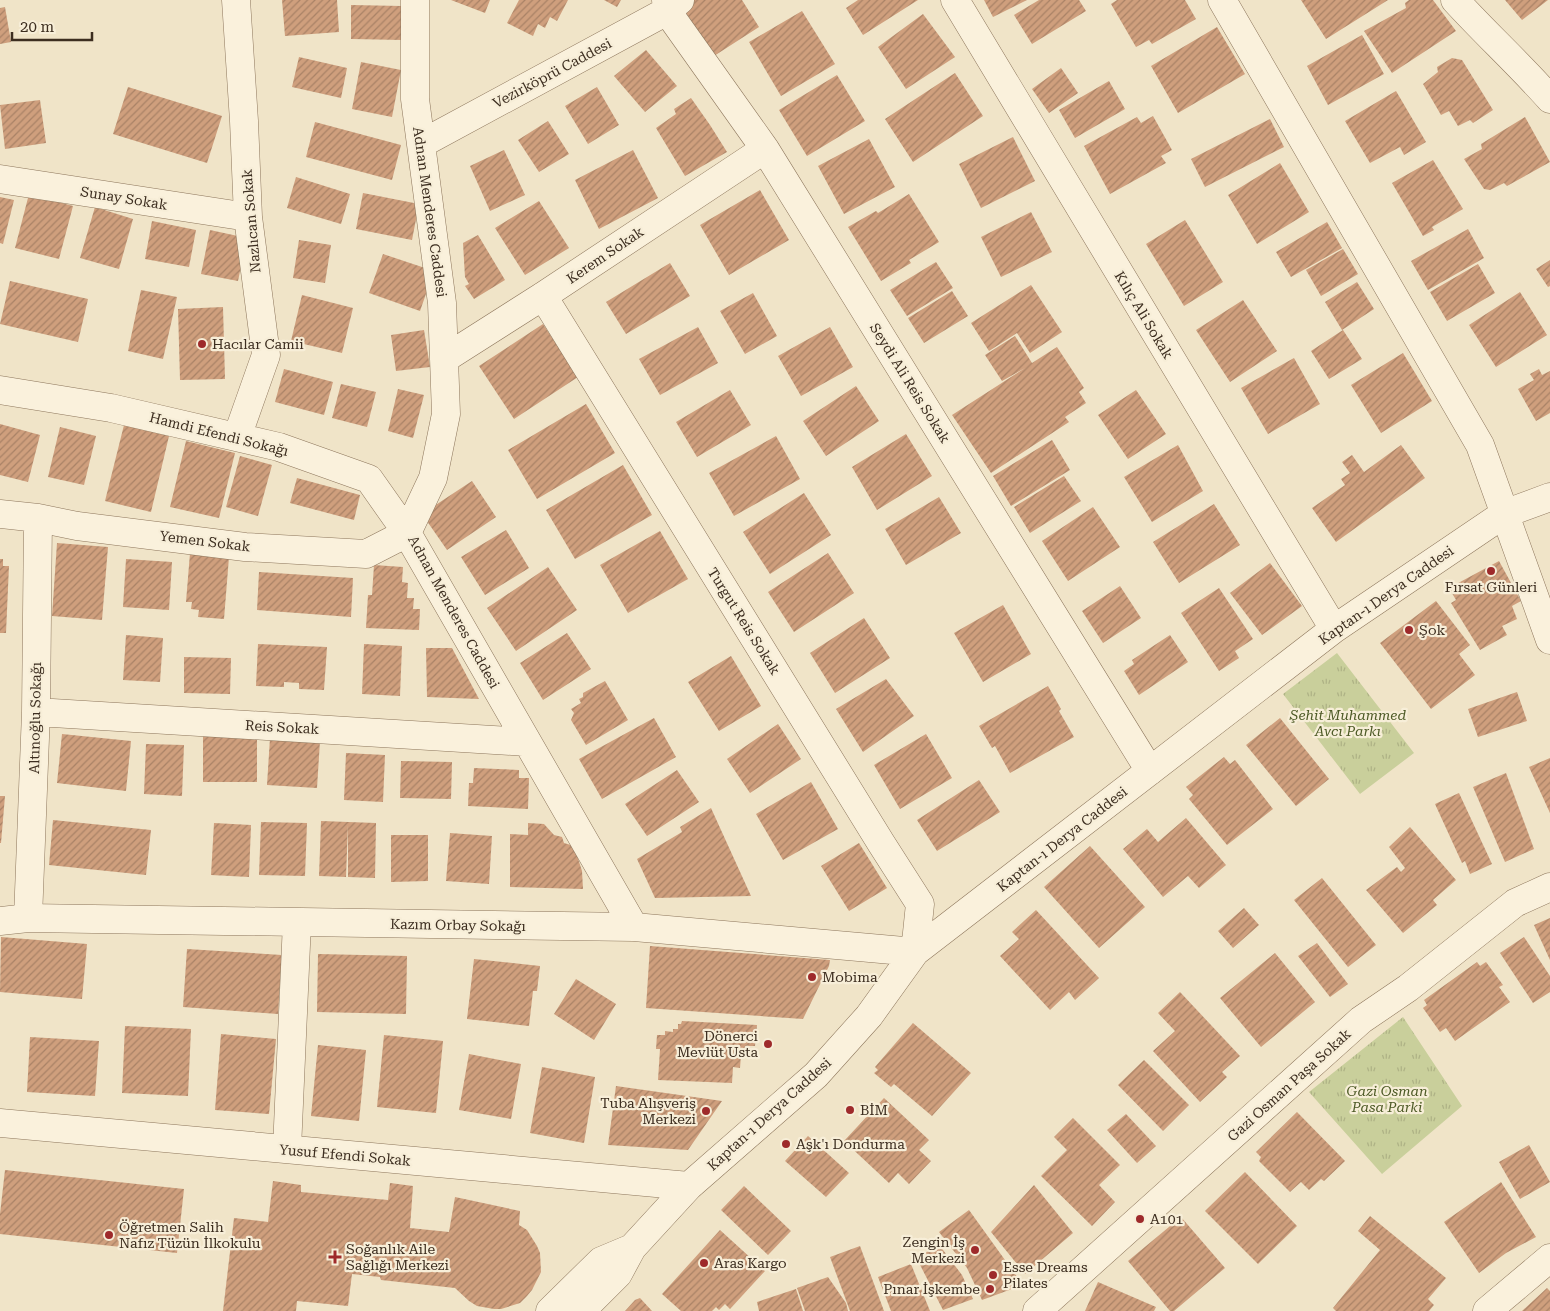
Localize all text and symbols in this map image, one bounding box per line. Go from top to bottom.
scale bar [12,10,92,42]
text: 20 m [20,18,55,36]
street label: Vezirköprü Caddesi [490,35,614,111]
street label: Adnan Menderes Caddesi [410,126,450,299]
street label: Nazlıcan Sokak [238,168,264,274]
street label: Sunay Sokak [79,183,169,213]
street label: Kerem Sokak [563,223,647,287]
street label: Kılıç Ali Sokak [1112,268,1177,362]
street label: Seydi Ali Reis Sokak [867,320,953,446]
place label: Hacılar Camii [212,336,304,352]
marker: Hacılar Camii [196,338,208,350]
street label: Hamdi Efendi Sokağı [148,409,291,459]
street label: Yemen Sokak [159,527,252,555]
street label: Adnan Menderes Caddesi [405,533,503,692]
street label: Kaptan-ı Derya Caddesi [1316,542,1457,648]
street label: Turgut Reis Sokak [705,564,784,678]
marker: Fırsat Günleri [1485,565,1497,577]
place label: Fırsat Günleri [1445,579,1538,595]
place label: Şok [1419,622,1446,638]
marker: Şok [1403,624,1415,636]
street label: Altınoğlu Sokağı [26,661,44,774]
park label: Şehit Muhammed Avcı Parkı [1289,707,1406,739]
street label: Reis Sokak [244,717,320,737]
street label: Kaptan-ı Derya Caddesi [994,783,1131,895]
street label: Kazım Orbay Sokağı [390,916,526,934]
place label: Mobima [822,969,878,985]
marker: Mobima [806,971,818,983]
street label: Gazi Osman Paşa Sokak [1224,1025,1354,1145]
place label: Dönerci Mevlüt Usta [677,1028,759,1060]
marker: Dönerci Mevlüt Usta [762,1038,774,1050]
street label: Kaptan-ı Derya Caddesi [704,1054,834,1174]
park label: Gazi Osman Pasa Parki [1346,1083,1428,1115]
place label: Tuba Alışveriş Merkezi [600,1095,697,1127]
place label: BİM [860,1102,888,1118]
marker: BİM [844,1104,856,1116]
marker: Tuba Alışveriş Merkezi [700,1105,712,1117]
place label: Aşk'ı Dondurma [796,1136,905,1152]
marker: Aşk'ı Dondurma [780,1138,792,1150]
street label: Yusuf Efendi Sokak [278,1141,412,1169]
place label: A101 [1150,1211,1183,1227]
marker: A101 [1134,1213,1146,1225]
place label: Öğretmen Salih Nafız Tüzün İlkokulu [119,1219,261,1251]
marker: Öğretmen Salih Nafız Tüzün İlkokulu [103,1229,115,1241]
place label: Zengin İş Merkezi [903,1234,966,1266]
place label: Soğanlık Aile Sağlığı Merkezi [346,1241,449,1273]
marker: Zengin İş Merkezi [969,1244,981,1256]
marker: Soğanlık Aile Sağlığı Merkezi [328,1250,342,1264]
place label: Aras Kargo [714,1255,787,1271]
marker: Aras Kargo [698,1257,710,1269]
place label: Esse Dreams Pilates [1003,1259,1088,1291]
marker: Esse Dreams Pilates [987,1269,999,1281]
place label: Pınar İşkembe [883,1281,980,1297]
marker: Pınar İşkembe [984,1283,996,1295]

